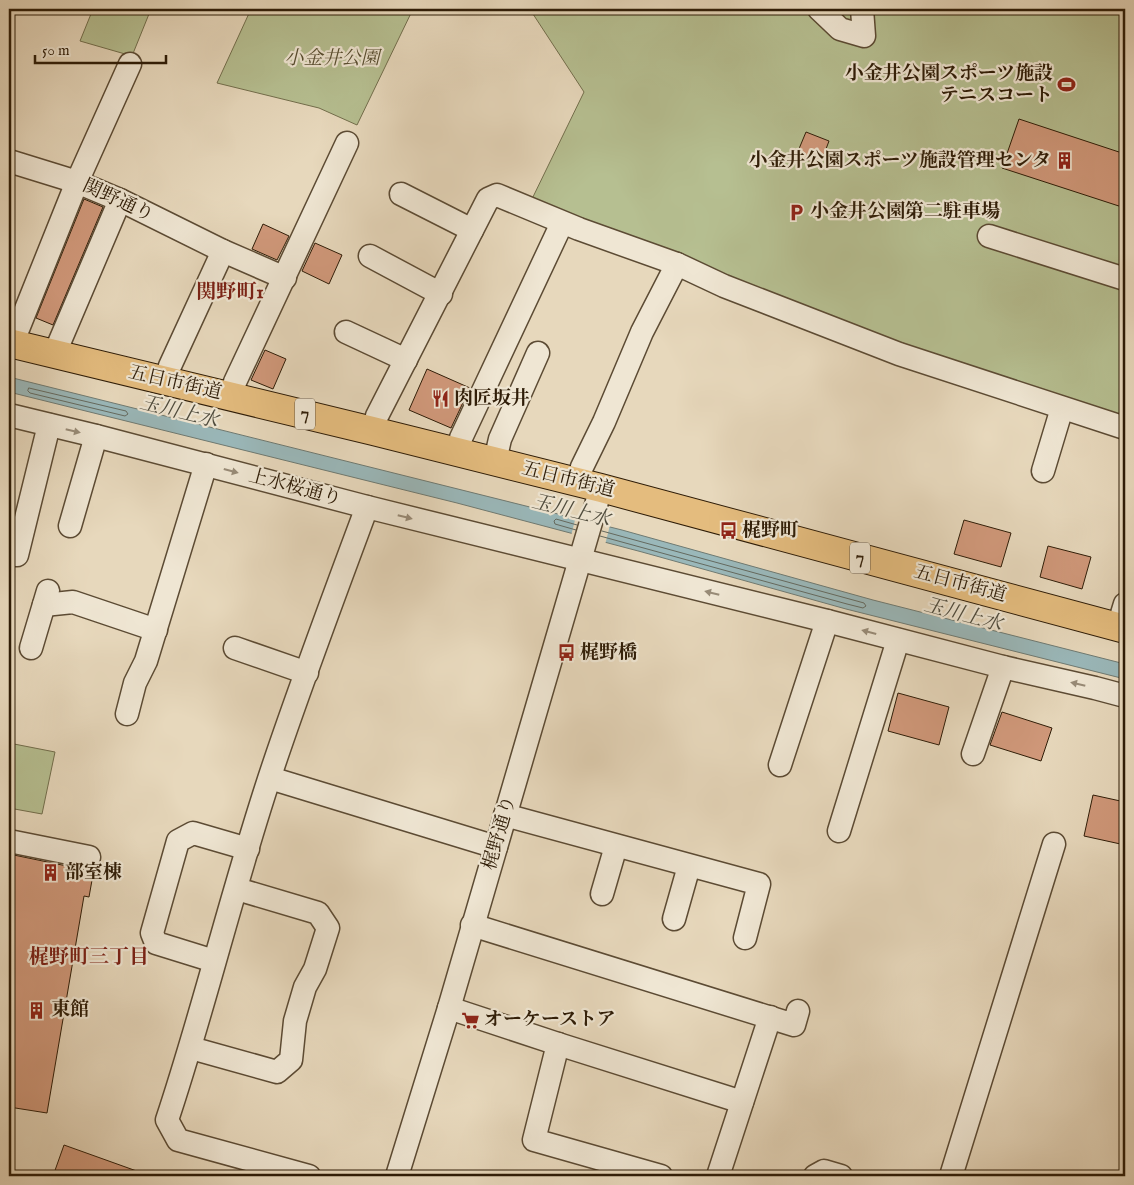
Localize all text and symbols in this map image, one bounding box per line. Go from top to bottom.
scale bar [35,32,166,64]
text: 50 m [42,41,70,60]
park label: 小金井公園 [284,47,382,71]
place label: 小金井公園スポーツ施設 テニスコート [845,62,1053,108]
sports icon: 小金井公園スポーツ施設 テニスコート [1057,75,1077,95]
place label: 小金井公園スポーツ施設管理センタ [749,149,1051,173]
building icon: 小金井公園スポーツ施設管理センタ [1055,151,1075,171]
street label: 関野通り [78,174,158,228]
place label: 小金井公園第二駐車場 [810,200,1000,224]
parking icon: 小金井公園第二駐車場 [786,202,806,222]
district label: 関野町1 [196,280,264,305]
street label: 五日市街道 [126,361,224,405]
place label: 肉匠坂井 [454,387,530,411]
restaurant icon: 肉匠坂井 [430,389,450,409]
water label: 玉川上水 [137,390,223,434]
road number: 7 [295,398,315,429]
one-way arrow [66,427,82,435]
street label: 五日市街道 [519,457,617,503]
street label: 上水桜通り [246,464,344,512]
one-way arrow [223,467,238,475]
water label: 玉川上水 [529,489,615,533]
one-way arrow [397,513,412,521]
place label: 梶野町 [742,519,799,543]
bus stop icon: 梶野町 [718,521,738,541]
road number: 7 [850,542,870,574]
street label: 五日市街道 [911,560,1009,608]
one-way arrow [704,589,719,597]
water label: 玉川上水 [921,593,1007,638]
one-way arrow [862,628,877,636]
place label: 梶野橋 [580,641,637,665]
bus stop icon: 梶野橋 [556,643,576,663]
one-way arrow [1071,680,1086,688]
street label: 梶野通り [478,793,522,873]
place label: 部室棟 [65,861,122,885]
building icon: 部室棟 [41,863,61,883]
district label: 梶野町三丁目 [29,945,149,970]
place label: 東館 [51,998,89,1022]
building icon: 東館 [27,1000,47,1020]
place label: オーケーストア [484,1008,615,1032]
supermarket icon: オーケーストア [460,1010,480,1030]

